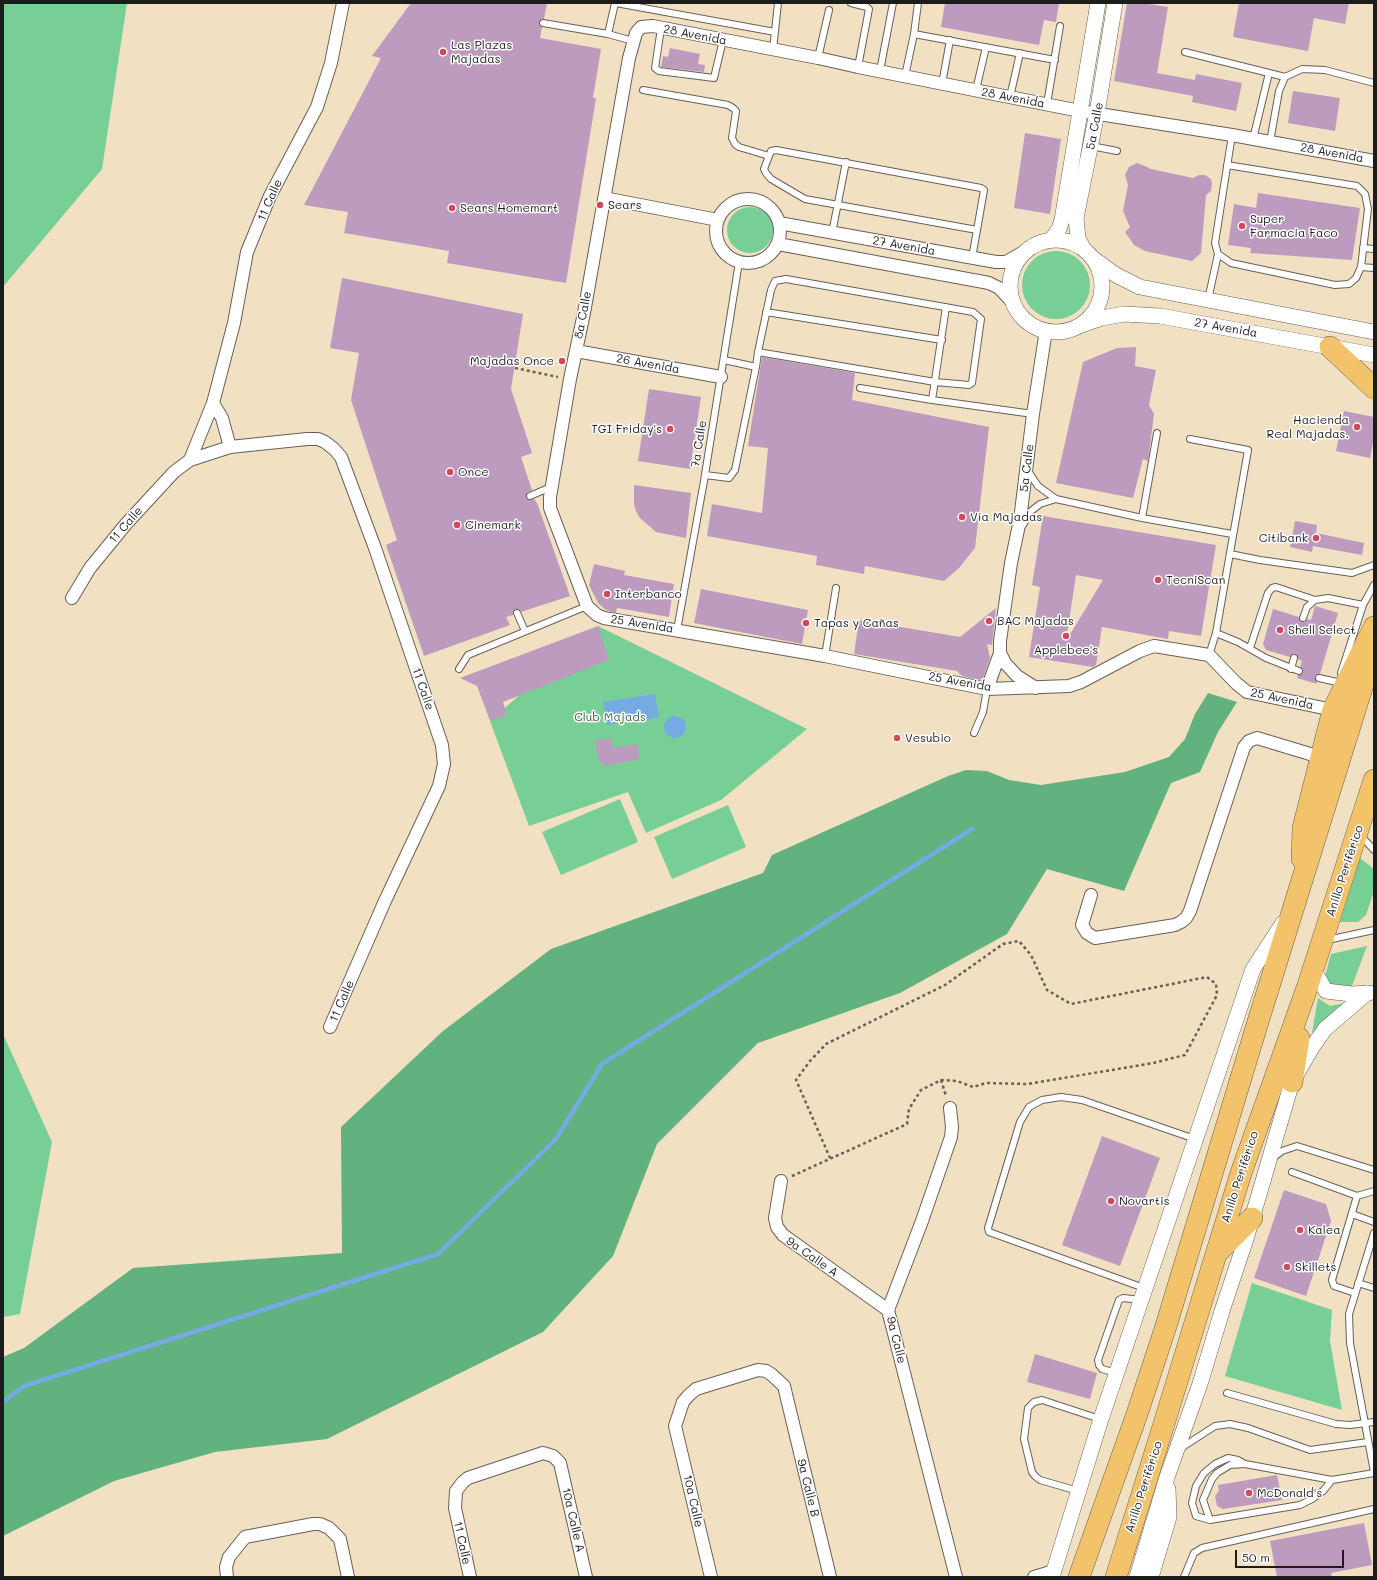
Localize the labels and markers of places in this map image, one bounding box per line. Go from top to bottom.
place label: Las Plazas Majadas [451,38,512,66]
marker: Las Plazas Majadas [438,47,448,57]
place label: Sears [608,198,642,212]
marker: Sears [595,200,605,210]
place label: Sears Homemart [460,201,558,215]
marker: Sears Homemart [447,203,457,213]
place label: Super Farmacia Faco [1250,212,1338,240]
marker: Super Farmacia Faco [1237,221,1247,231]
place label: Majadas Once [470,354,554,368]
marker: Majadas Once [557,356,567,366]
place label: Hacienda Real Majadas. [1267,413,1349,441]
place label: TGI Friday's [591,422,662,436]
marker: Hacienda Real Majadas. [1352,422,1362,432]
marker: TGI Friday's [665,424,675,434]
place label: Once [458,465,489,479]
marker: Once [445,467,455,477]
place label: Vía Majadas [970,510,1042,524]
marker: Vía Majadas [957,512,967,522]
place label: Cinemark [465,518,521,532]
marker: Cinemark [452,520,462,530]
place label: Citibank [1259,531,1308,545]
marker: Citibank [1311,533,1321,543]
place label: TecniScan [1166,573,1225,587]
marker: TecniScan [1153,575,1163,585]
place label: Interbanco [615,587,682,601]
marker: Interbanco [602,589,612,599]
place label: BAC Majadas [997,614,1074,628]
place label: Tapas y Cañas [814,616,899,630]
marker: BAC Majadas [984,616,994,626]
marker: Tapas y Cañas [801,618,811,628]
place label: Shell Select [1288,623,1356,637]
marker: Shell Select [1275,625,1285,635]
marker: Applebee's [1061,631,1071,641]
place label: Applebee's [1034,643,1098,657]
place label: Vesubio [905,731,951,745]
marker: Vesubio [892,733,902,743]
place label: Novartis [1119,1194,1170,1208]
marker: Novartis [1106,1196,1116,1206]
place label: Kalea [1308,1223,1341,1237]
marker: Kalea [1295,1225,1305,1235]
place label: Skillets [1295,1260,1336,1274]
marker: Skillets [1282,1262,1292,1272]
place label: McDonald's [1257,1486,1322,1500]
marker: McDonald's [1244,1488,1254,1498]

